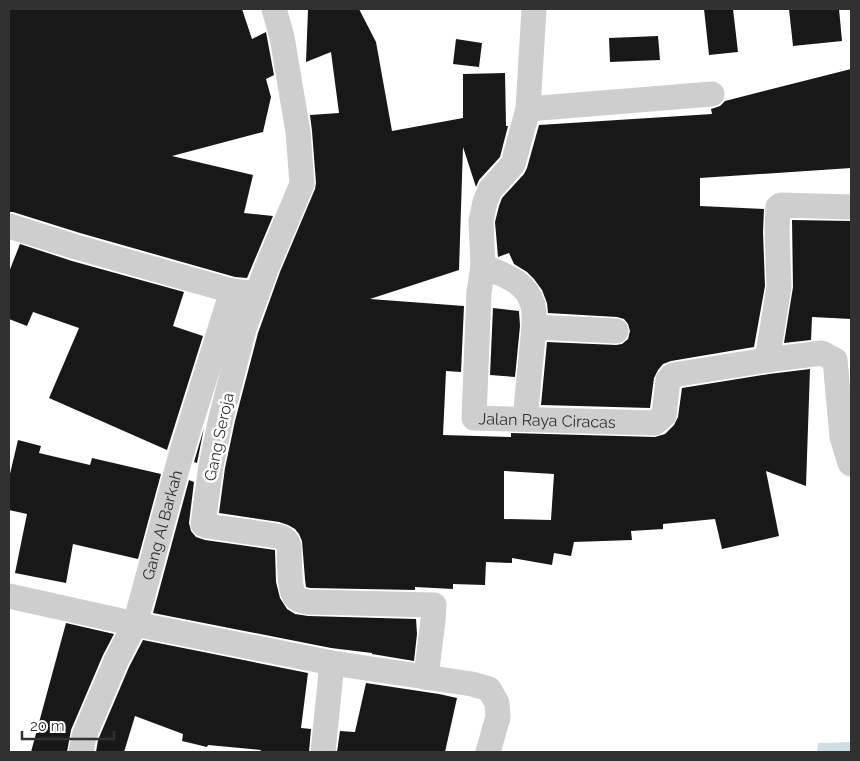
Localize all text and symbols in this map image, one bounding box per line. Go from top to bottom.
street label: Gang Seroja [200,391,238,483]
street label: Jalan Raya Ciracas [478,409,616,431]
street label: Gang Al Barkah [138,468,186,582]
scale bar [22,708,115,740]
text: 20 m [30,717,65,735]

